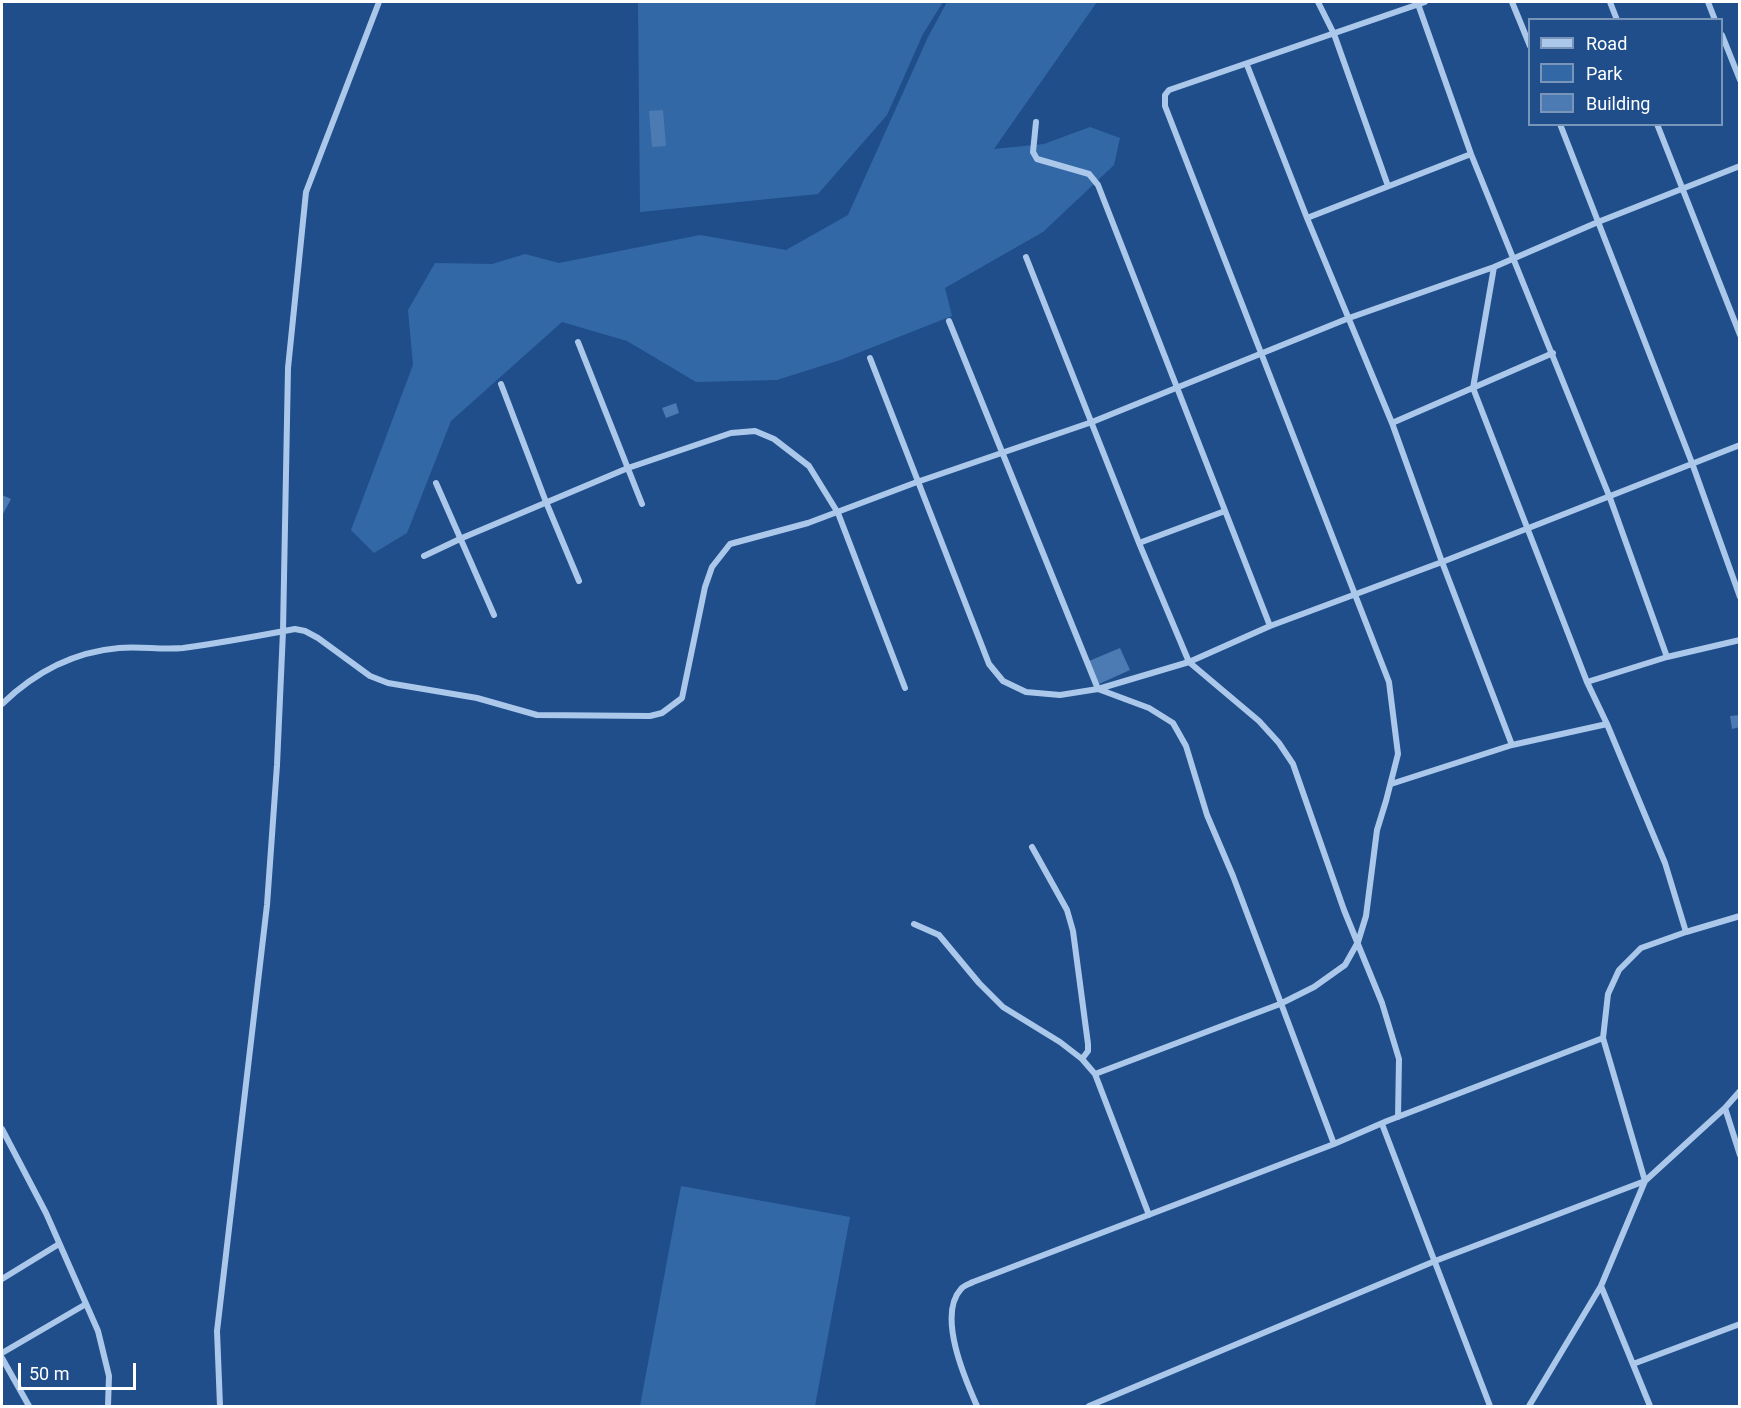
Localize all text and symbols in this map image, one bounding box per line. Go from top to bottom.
legend [1528,18,1723,126]
text: Road [1586,33,1627,54]
text: Park [1586,63,1622,84]
text: Building [1586,93,1650,114]
scale bar [21,1351,140,1389]
text: 50 m [29,1363,69,1384]

